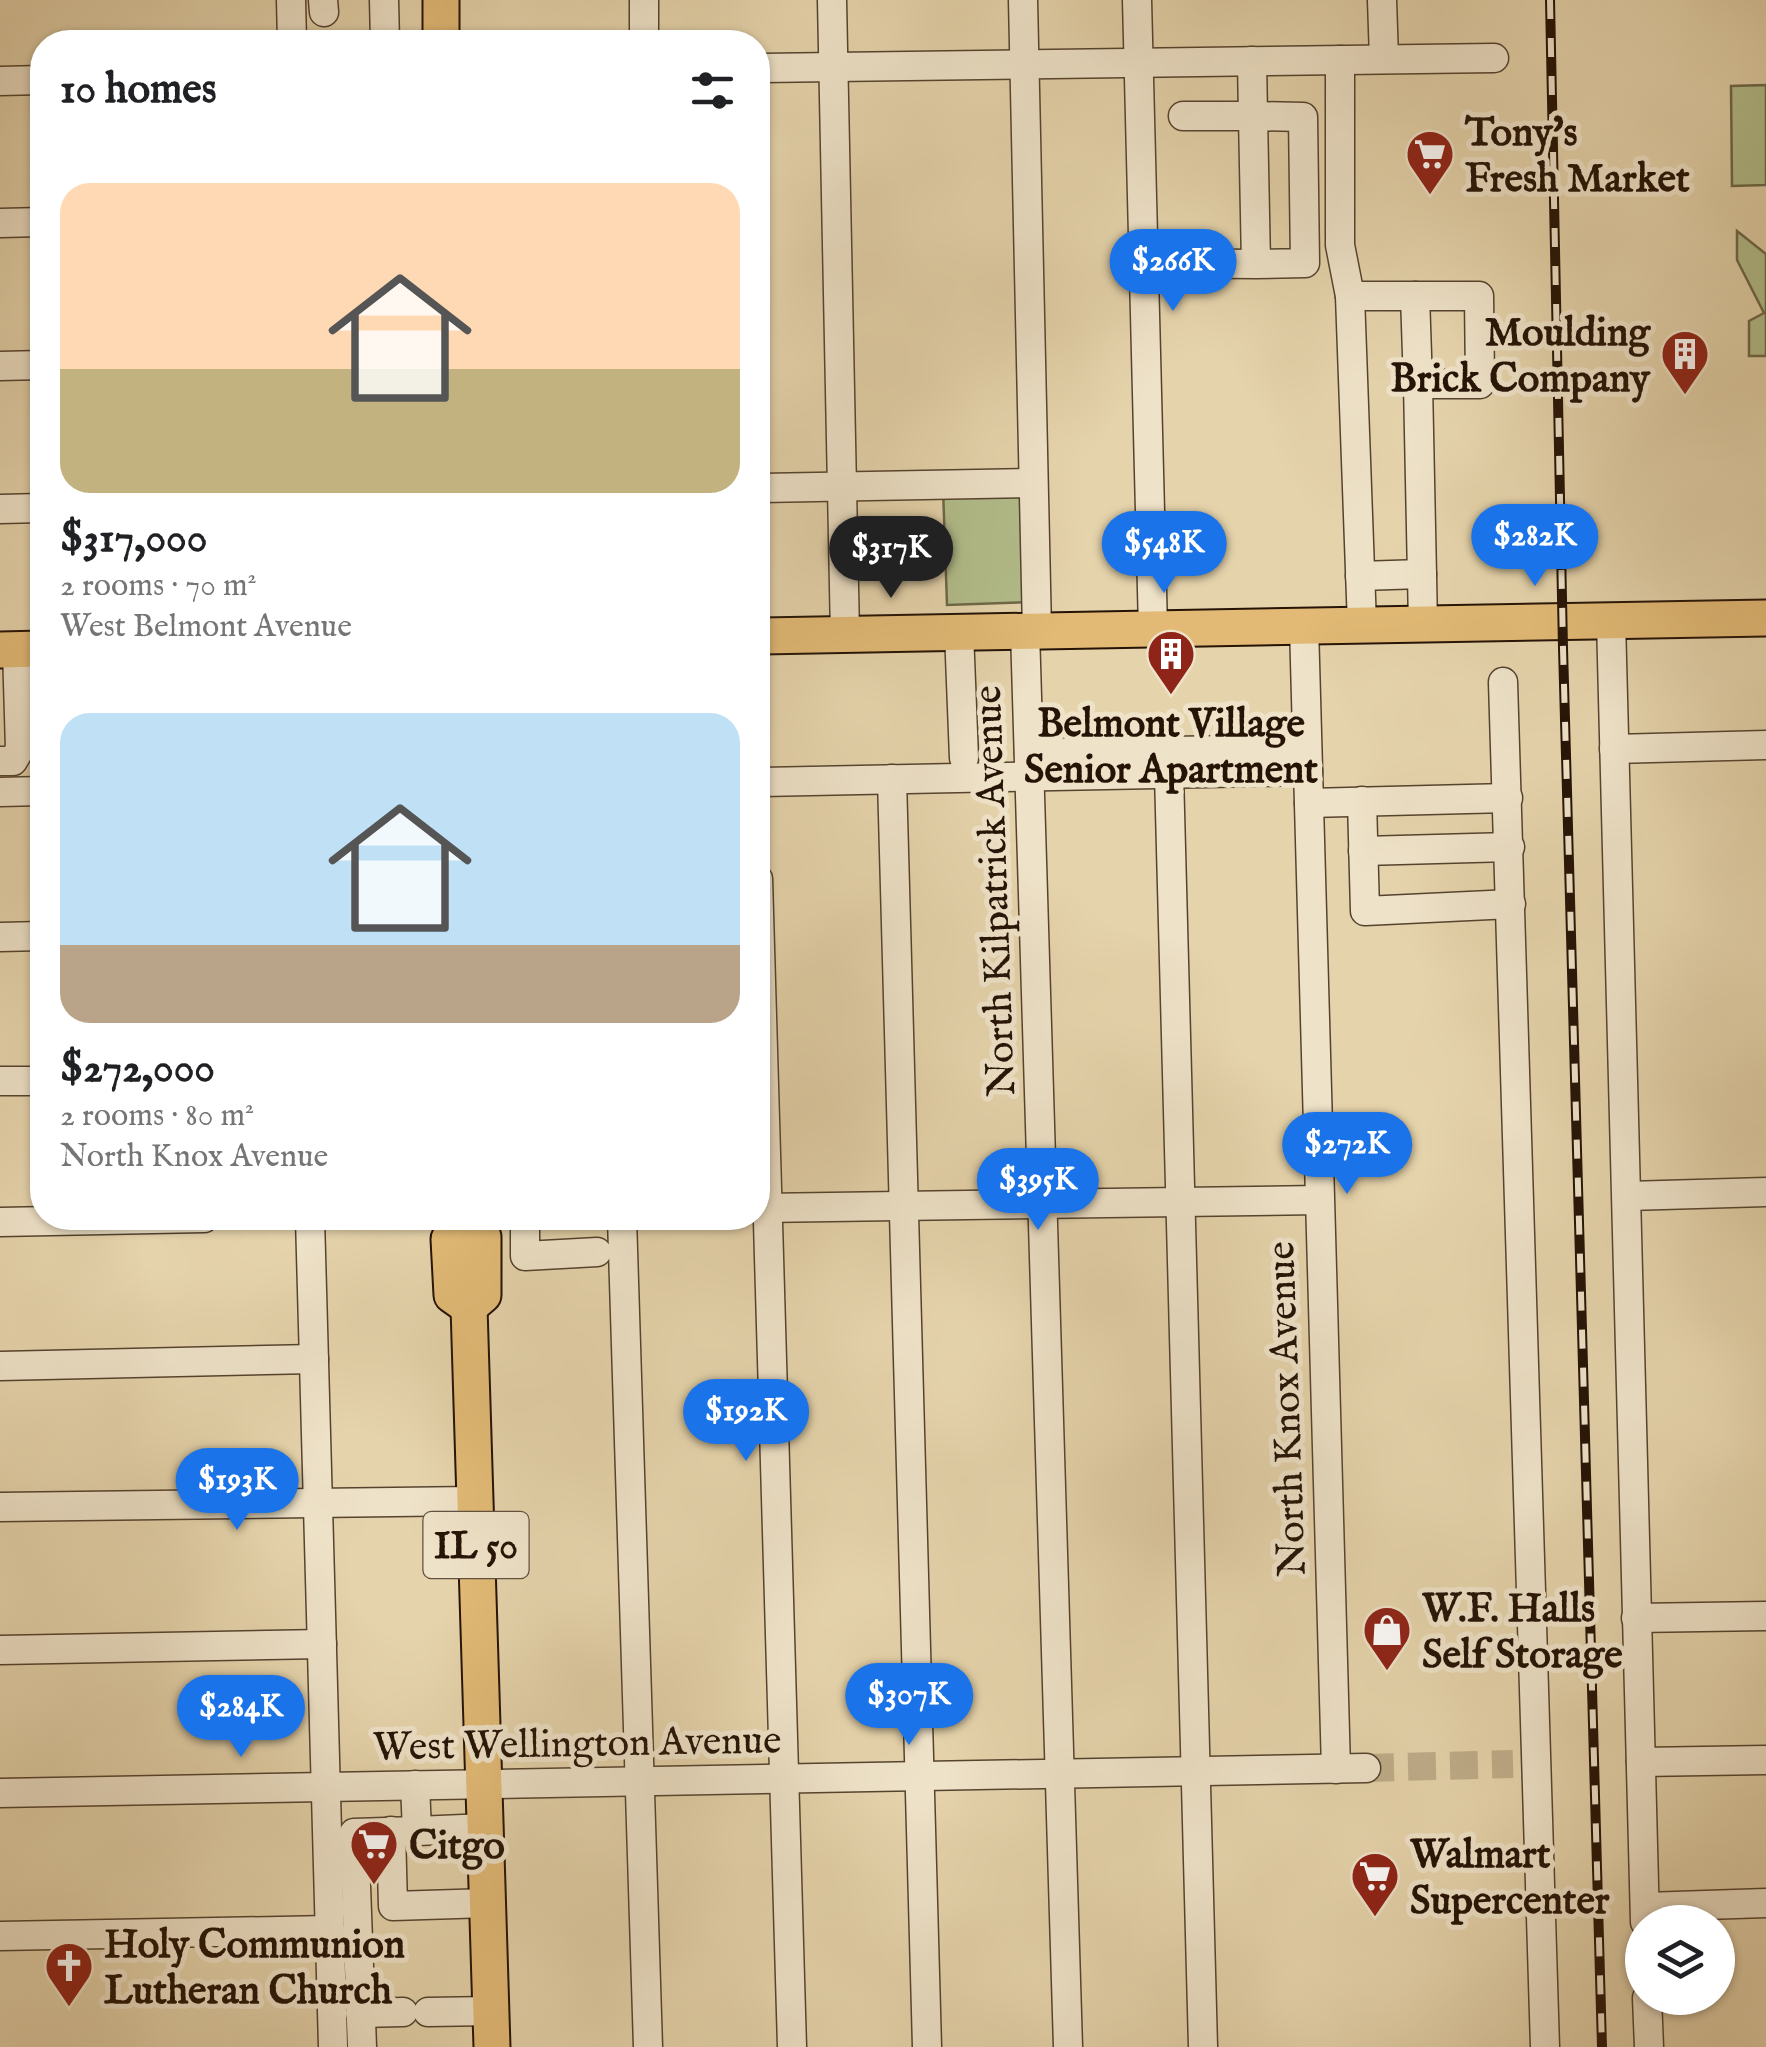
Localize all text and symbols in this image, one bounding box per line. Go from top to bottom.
icon: filters [685,63,740,118]
text: 10 homes [60,64,216,117]
place label: Tony's Fresh Market [1464,109,1690,206]
supermarket icon: Tony's Fresh Market [1404,128,1456,196]
pin: $266K [1103,229,1243,314]
text: $266K [1132,241,1214,282]
icon: home [310,248,490,428]
place label: Moulding Brick Company [1390,309,1651,406]
building icon: Moulding Brick Company [1659,328,1711,396]
pin: $282K [1465,504,1605,589]
pin: $548K [1094,511,1234,596]
text: $317,000 [60,513,207,566]
pin: $317K [821,516,961,601]
text: $282K [1493,516,1577,557]
text: $548K [1124,523,1204,564]
text: $317K [851,528,931,569]
text: 2 rooms · 70 m² [60,566,257,607]
text: West Belmont Avenue [60,607,352,648]
building icon: Belmont Village Senior Apartment [1145,628,1197,696]
street label: North Kilpatrick Avenue [964,684,1029,1097]
place label: Belmont Village Senior Apartment [1024,700,1318,797]
icon: home [310,778,490,958]
text: $272,000 [60,1043,215,1096]
text: 2 rooms · 80 m² [60,1096,254,1137]
pin: $272K [1277,1112,1417,1197]
text: $272K [1304,1124,1390,1165]
text: North Knox Avenue [60,1137,328,1178]
pin: $395K [968,1148,1108,1233]
text: $395K [999,1160,1077,1201]
street label: North Knox Avenue [1257,1240,1320,1577]
pin: $192K [676,1379,816,1464]
text: $192K [705,1391,787,1432]
pin: $193K [167,1448,307,1533]
text: $193K [198,1460,276,1501]
road number: IL 50 [424,1512,528,1578]
place label: W.F. Halls Self Storage [1422,1585,1623,1682]
shop icon: W.F. Halls Self Storage [1361,1604,1413,1672]
pin: $307K [839,1663,979,1748]
pin: $284K [171,1675,311,1760]
text: $307K [867,1675,951,1716]
text: $284K [199,1687,283,1728]
street label: West Wellington Avenue [372,1716,782,1775]
supermarket icon: Citgo [348,1818,400,1886]
place label: Citgo [409,1822,505,1873]
place label: Walmart Supercenter [1410,1831,1610,1928]
supermarket icon: Walmart Supercenter [1349,1850,1401,1918]
map controls [1625,1905,1735,2015]
button: layers [1625,1905,1735,2015]
place label: Holy Communion Lutheran Church [104,1921,405,2018]
church icon: Holy Communion Lutheran Church [43,1940,95,2008]

